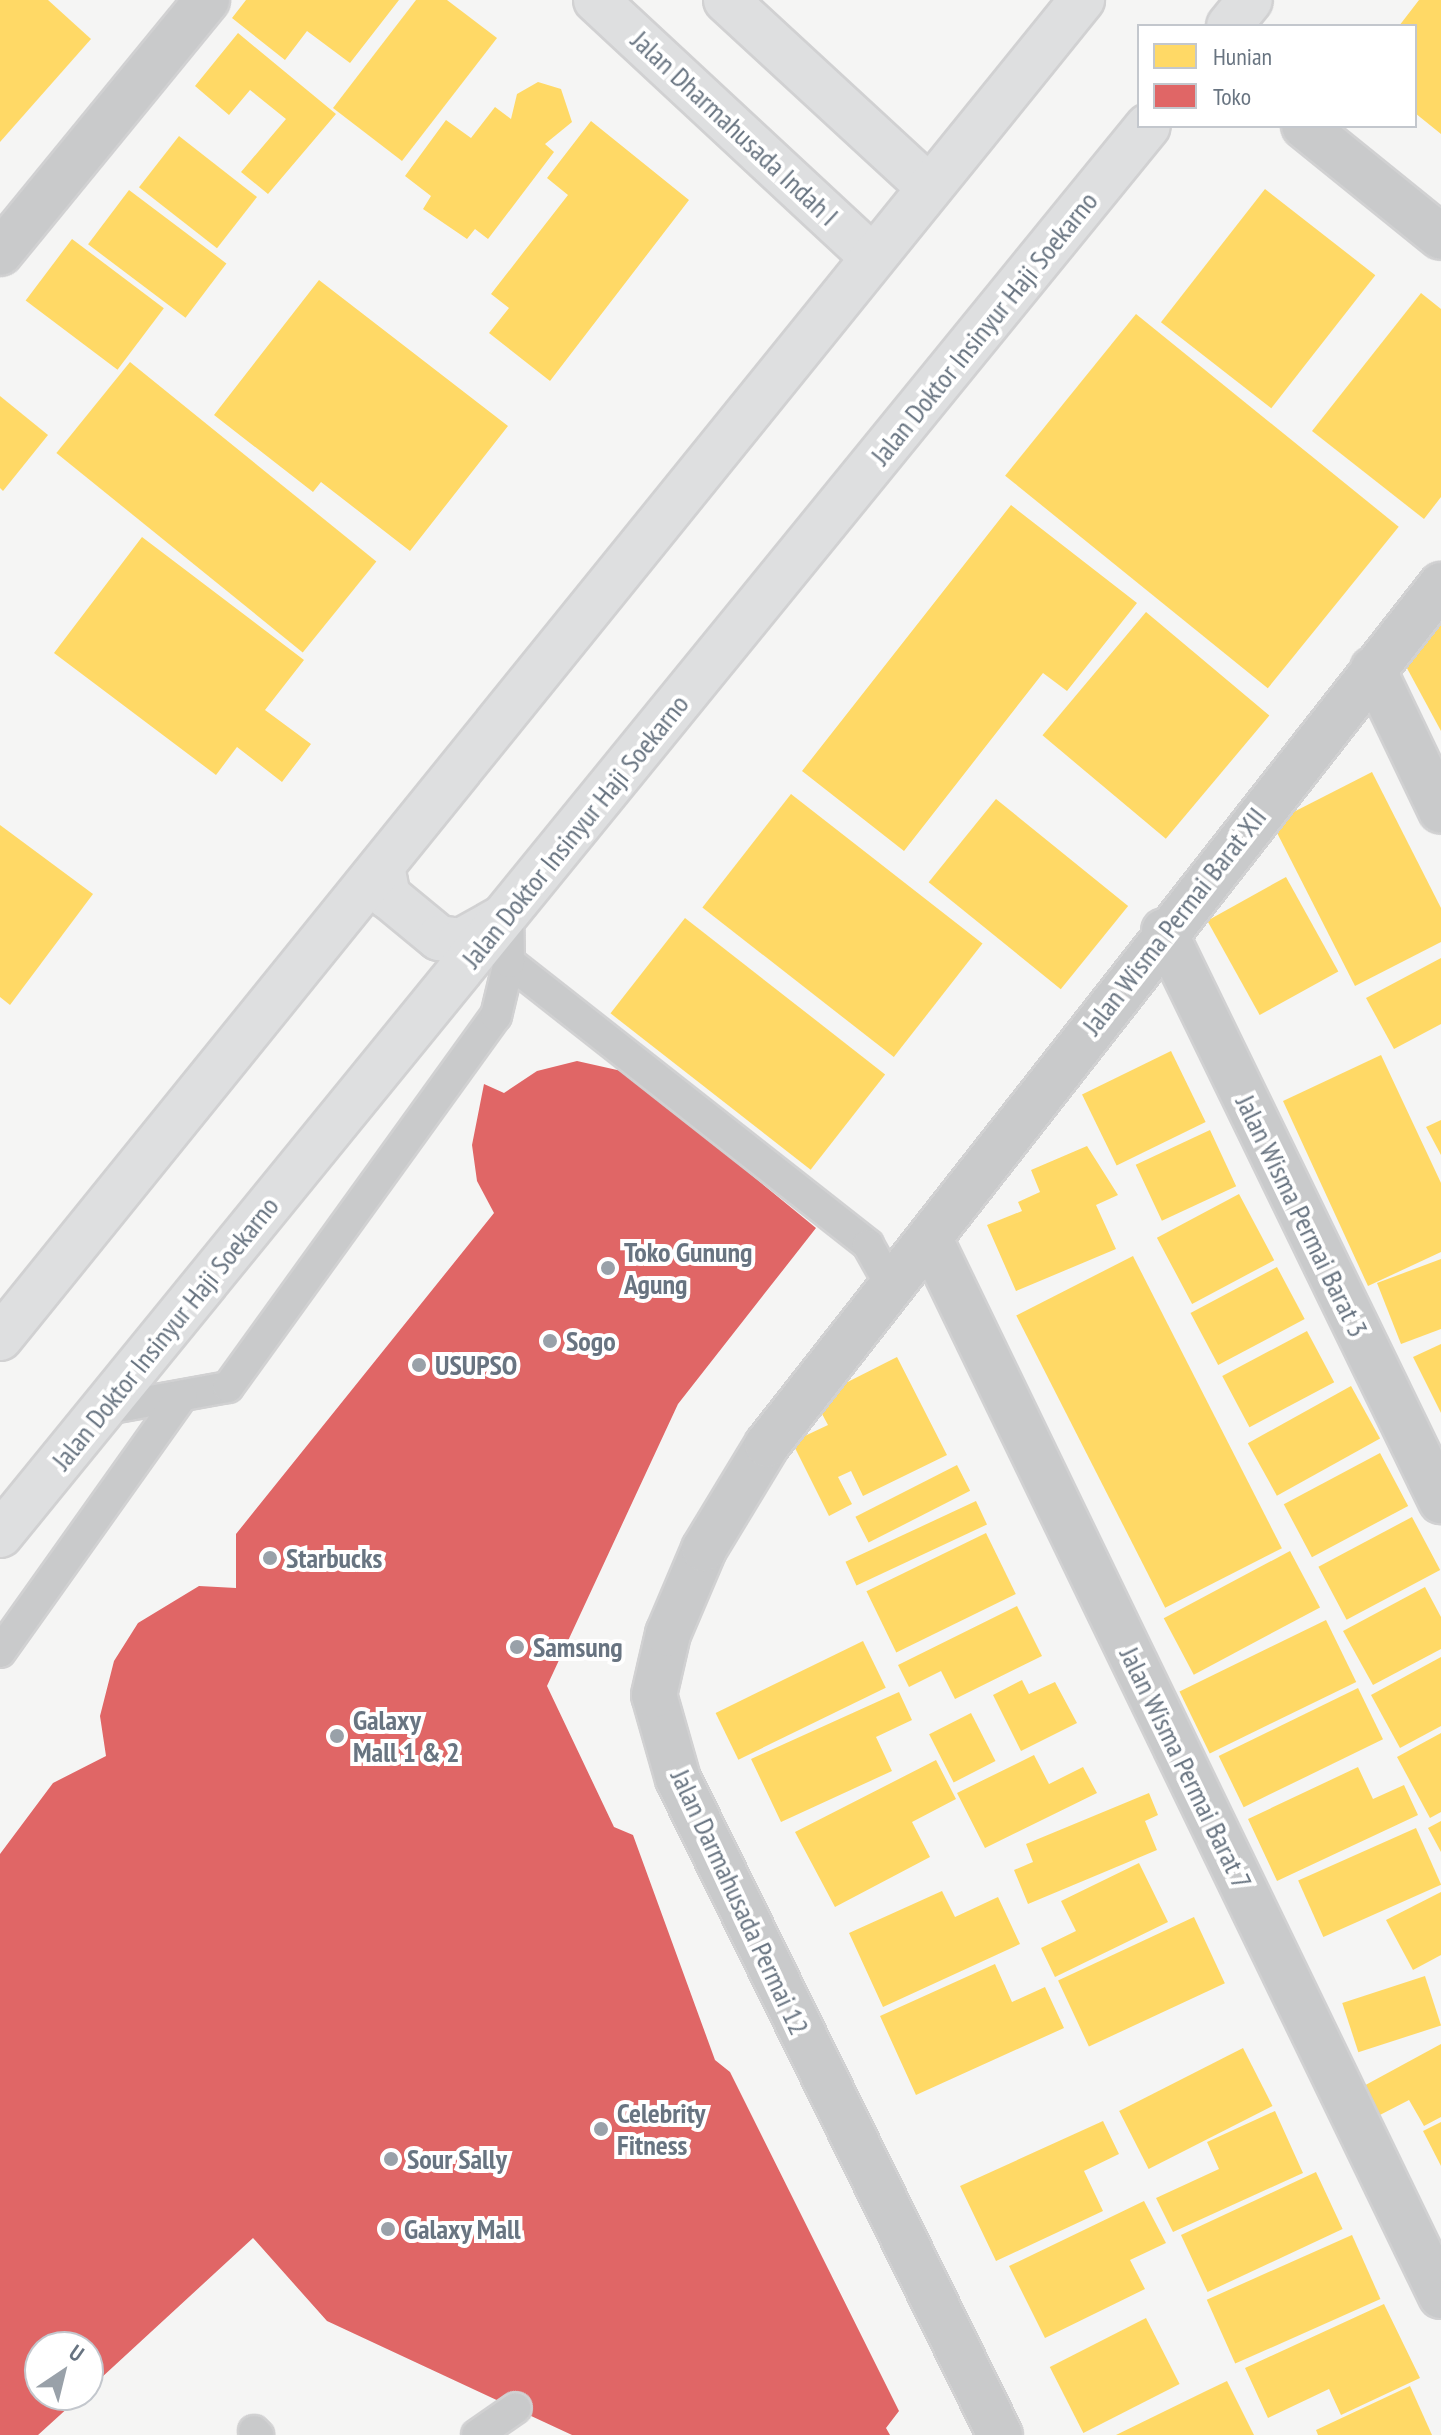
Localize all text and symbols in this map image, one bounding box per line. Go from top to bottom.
street label: Jalan Dharmahusada Indah I [625,23,845,233]
legend [1137,24,1417,128]
text: Hunian [1213,41,1272,72]
text: Toko [1213,81,1251,112]
street label: Jalan Doktor Insinyur Haji Soekarno [863,185,1105,471]
street label: Jalan Doktor Insinyur Haji Soekarno [454,688,696,974]
street label: Jalan Wisma Permai Barat XII [1075,800,1273,1042]
street label: Jalan Wisma Permai Barat 3 [1229,1089,1375,1343]
street label: Jalan Doktor Insinyur Haji Soekarno [44,1190,286,1476]
place label: Toko Gunung Agung [624,1235,753,1301]
marker: Toko Gunung Agung [599,1259,617,1277]
place label: Sogo [566,1324,616,1358]
marker: Sogo [541,1332,559,1350]
place label: USUPSO [435,1348,517,1382]
marker: USUPSO [410,1356,428,1374]
place label: Starbucks [286,1541,382,1575]
marker: Starbucks [261,1549,279,1567]
place label: Samsung [533,1630,623,1664]
marker: Samsung [508,1638,526,1656]
street label: Jalan Wisma Permai Barat 7 [1113,1641,1259,1895]
place label: Galaxy Mall 1 & 2 [353,1703,460,1769]
marker: Galaxy Mall 1 & 2 [328,1727,346,1745]
street label: Jalan Darmahusada Permai 12 [664,1764,816,2040]
place label: Celebrity Fitness [617,2096,705,2162]
marker: Celebrity Fitness [592,2120,610,2138]
place label: Sour Sally [407,2142,507,2176]
marker: Sour Sally [382,2150,400,2168]
place label: Galaxy Mall [404,2212,521,2246]
marker: Galaxy Mall [379,2220,397,2238]
north arrow [24,2331,104,2411]
text: U [64,2338,89,2368]

